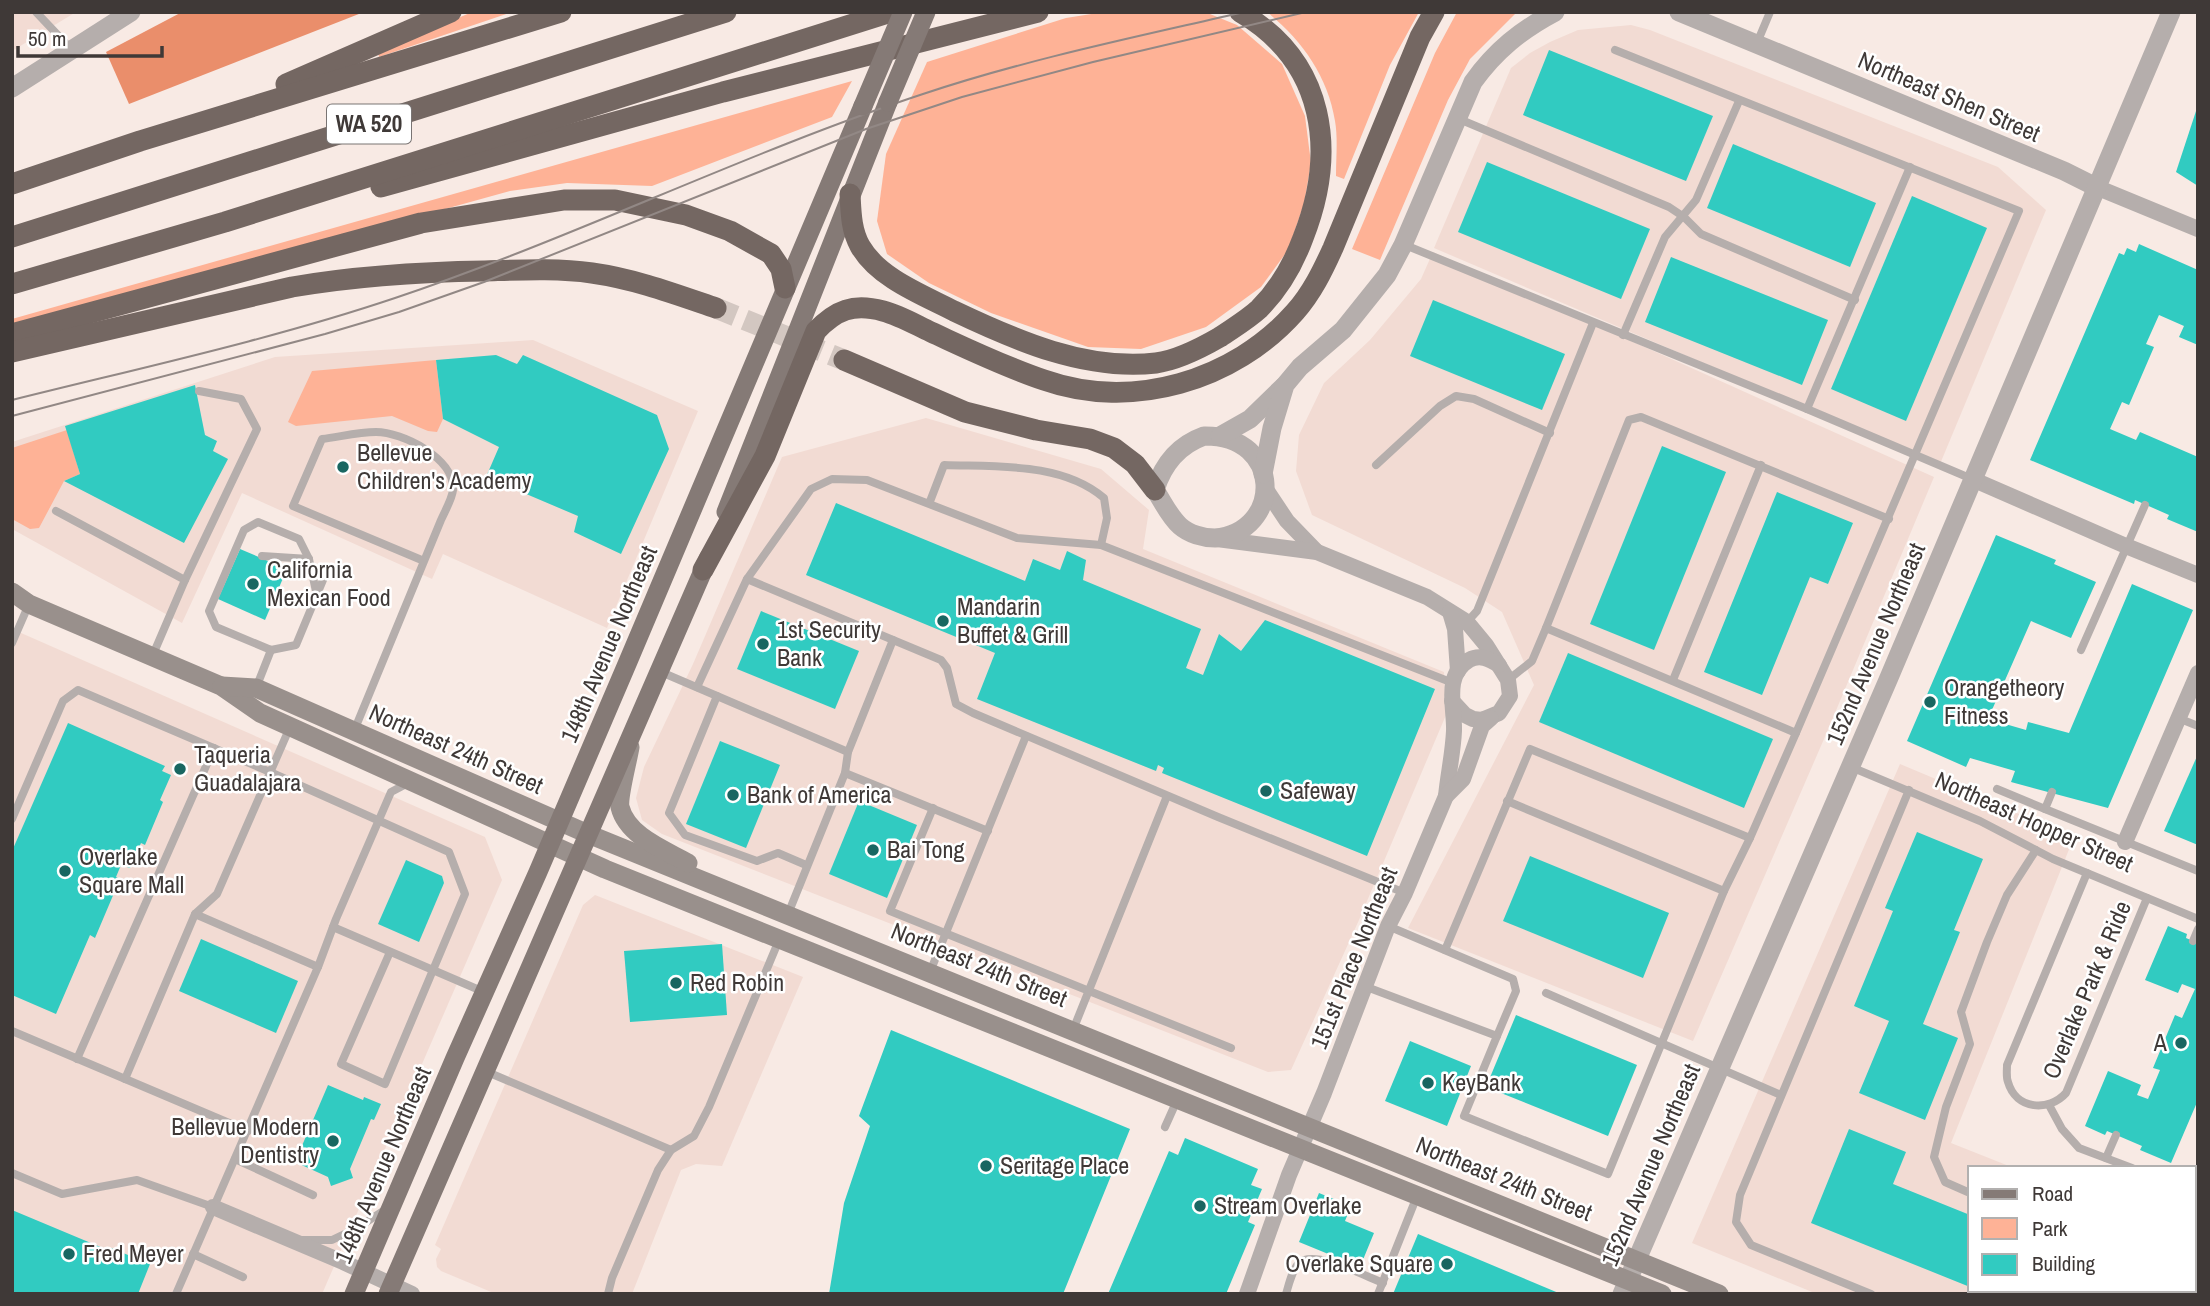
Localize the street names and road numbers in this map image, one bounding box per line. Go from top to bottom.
street label: Northeast Shen Street [1854,43,2046,149]
road number: WA 520 [327,105,411,144]
street label: 152nd Avenue Northeast [1818,537,1932,749]
street label: 148th Avenue Northeast [552,540,664,747]
street label: Northeast 24th Street [364,695,549,801]
street label: Northeast Hopper Street [1930,763,2139,879]
street label: 151st Place Northeast [1302,861,1404,1053]
street label: Overlake Park & Ride [2034,896,2138,1083]
street label: Northeast 24th Street [887,914,1073,1014]
street label: 152nd Avenue Northeast [1593,1058,1707,1270]
street label: 148th Avenue Northeast [326,1061,438,1268]
street label: Northeast 24th Street [1412,1128,1598,1228]

